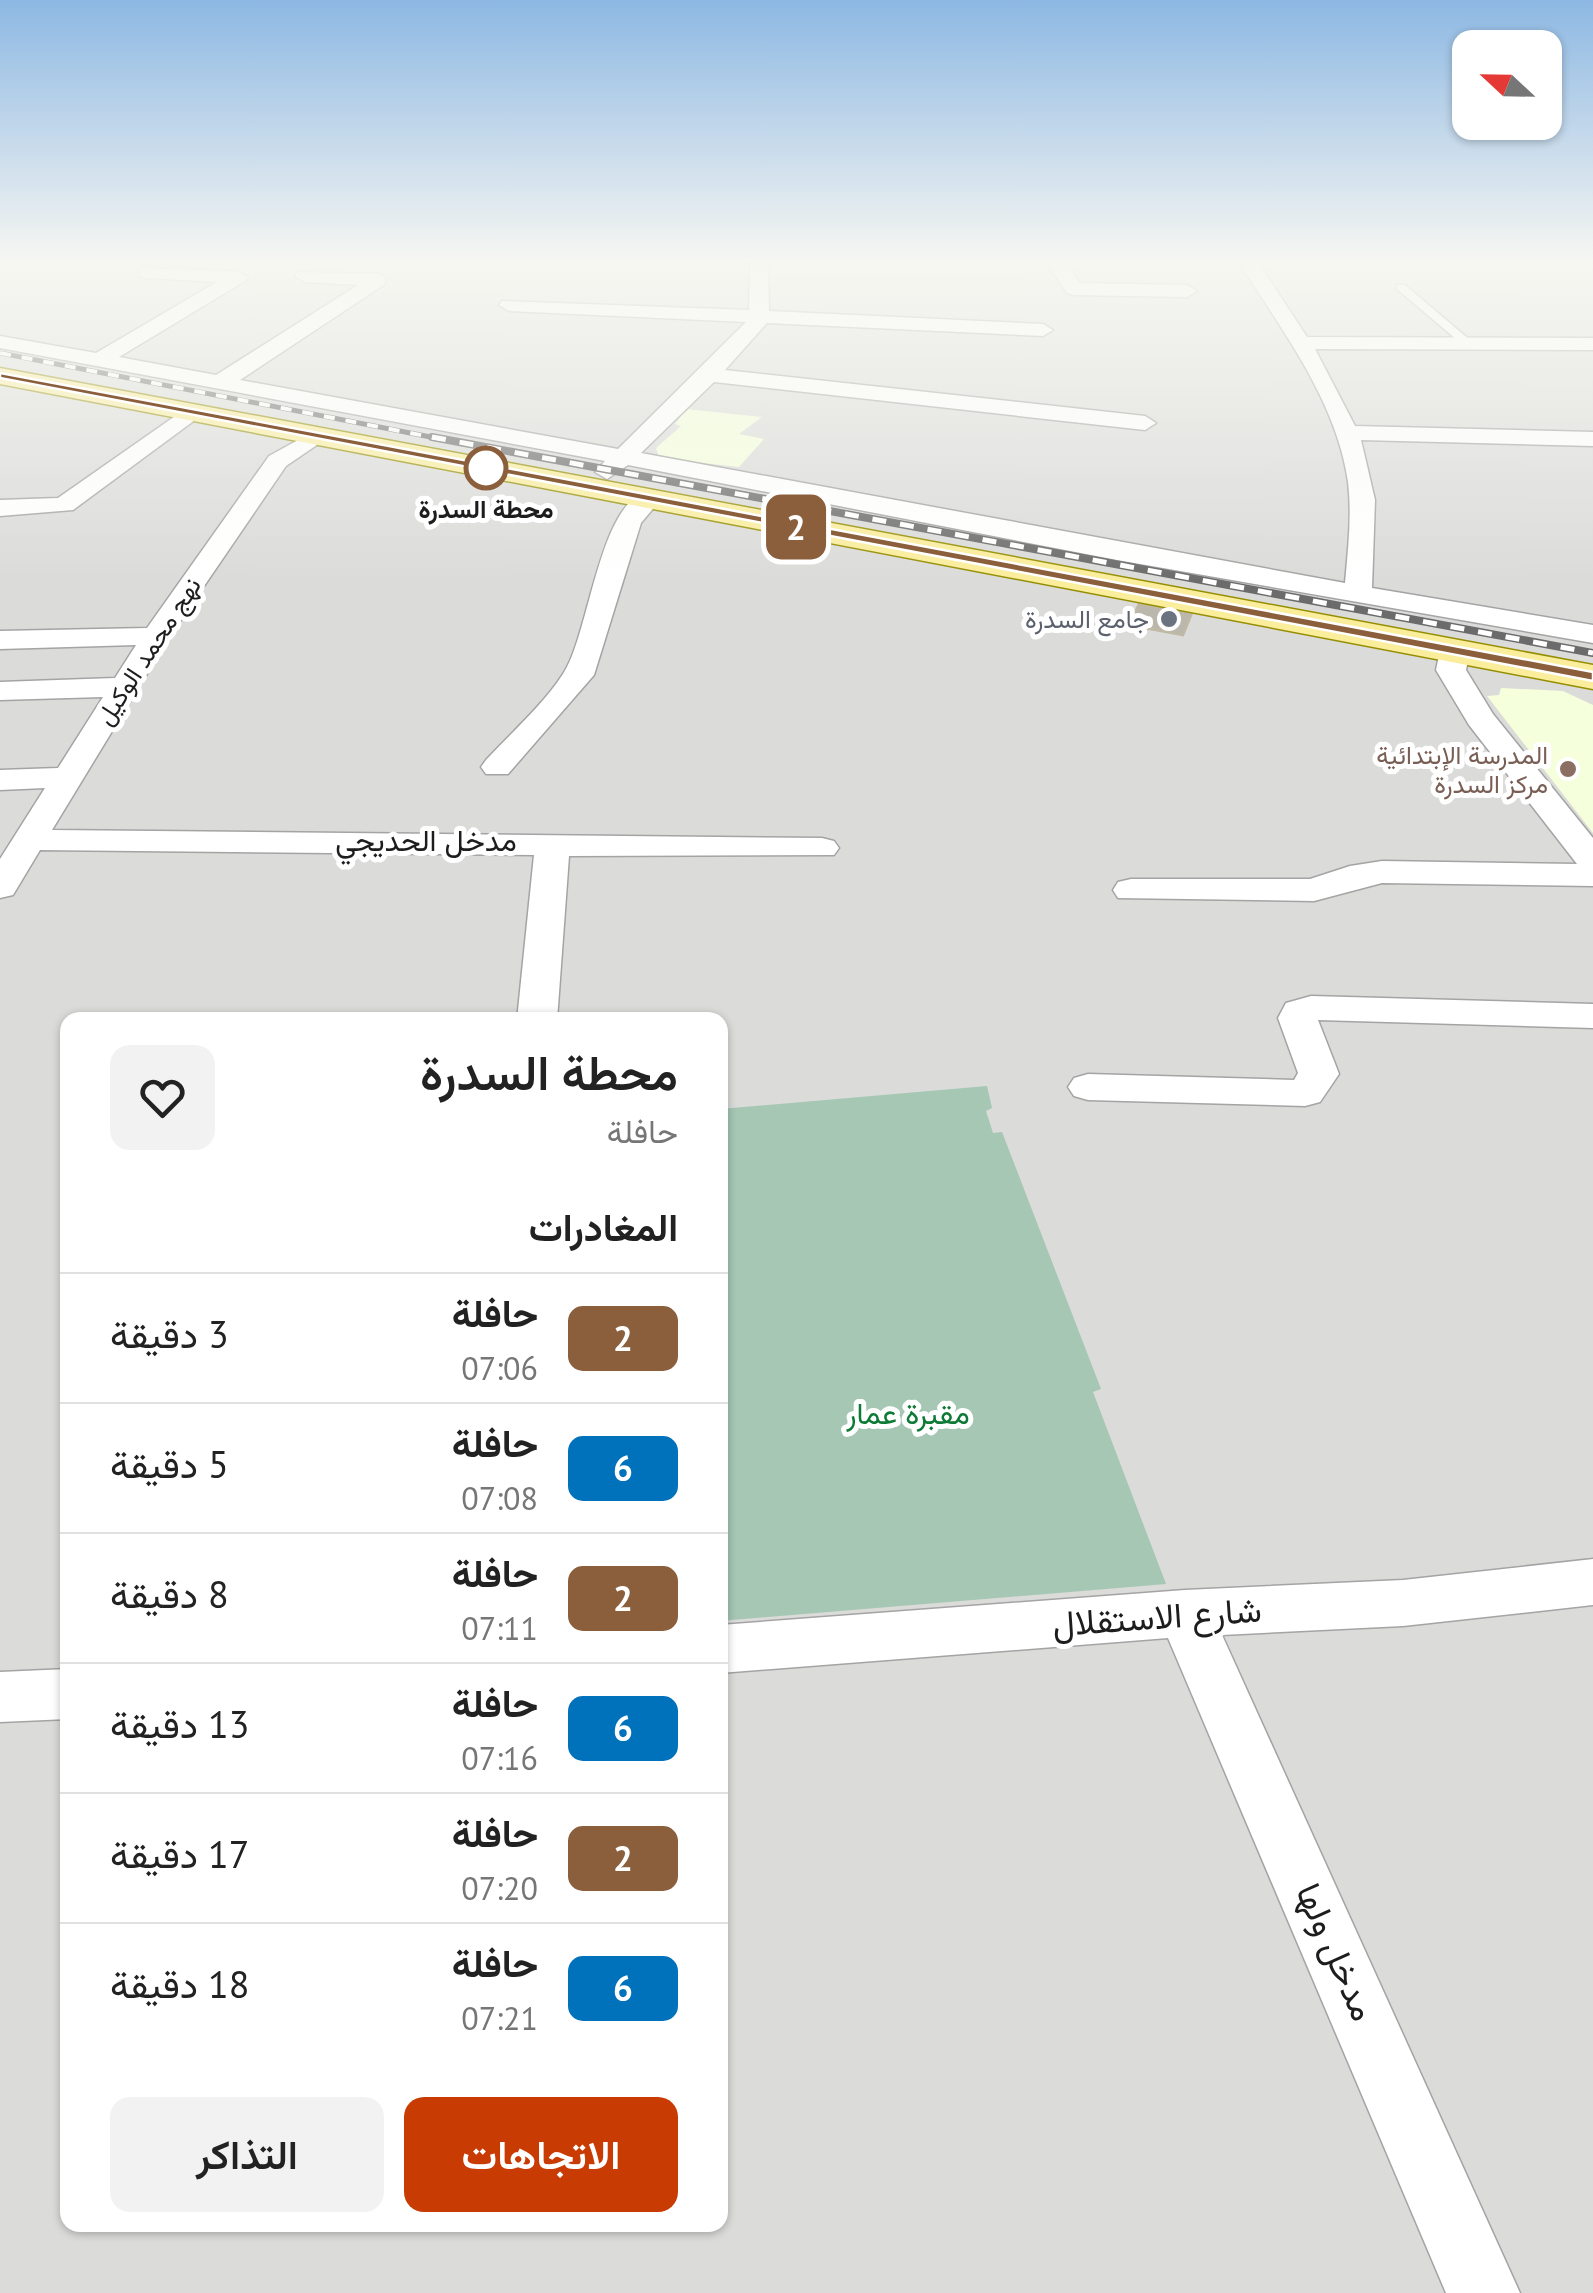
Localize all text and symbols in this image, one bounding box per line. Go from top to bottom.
north arrow [1452,30,1562,140]
map controls [1452,30,1562,140]
marker: محطة السدرة [465,447,507,489]
place label: محطة السدرة [418,493,554,525]
line badge: 2 [764,494,828,560]
text: 2 [786,504,806,550]
street label: نهج محمد الوكيل [88,571,209,732]
place label: جامع السدرة [1025,603,1149,637]
marker: جامع السدرة [1158,608,1180,630]
place label: المدرسة الإبتدائية مركز السدرة [1376,739,1548,800]
marker: المدرسة الإبتدائية مركز السدرة [1557,758,1579,780]
street label: مدخل الحديجي [335,820,517,865]
text: محطة السدرة [420,1041,678,1103]
button: heart [110,1045,215,1150]
text: حافلة [607,1110,678,1152]
text: المغادرات [529,1202,678,1251]
text: حافلة [452,1288,538,1337]
text: 3 دقيقة [110,1309,229,1358]
text: 2 [613,1315,633,1361]
text: 07:06 [461,1347,538,1389]
park label: مقبرة عمار [845,1393,970,1432]
text: حافلة [452,1418,538,1467]
text: 5 دقيقة [110,1439,229,1488]
text: 6 [613,1445,633,1491]
text: 07:08 [461,1477,538,1519]
text: حافلة [452,1548,538,1597]
text: 8 دقيقة [110,1569,229,1618]
text: 2 [613,1575,633,1621]
street label: شارع الاستقلال [1051,1586,1263,1648]
text: 07:11 [461,1607,538,1649]
text: حافلة [452,1678,538,1727]
text: 13 دقيقة [110,1699,250,1748]
text: 6 [613,1705,633,1751]
text: 07:16 [461,1737,538,1779]
text: حافلة [452,1808,538,1857]
text: 17 دقيقة [110,1829,250,1878]
text: 2 [613,1835,633,1881]
text: 07:20 [461,1867,538,1909]
street label: مدخل ولها [1286,1876,1388,2028]
text: حافلة [452,1938,538,1987]
text: 18 دقيقة [110,1959,250,2008]
text: 6 [613,1965,633,2011]
text: 07:21 [461,1997,538,2039]
button: التذاكر [110,2097,384,2212]
button: الاتجاهات [404,2097,678,2212]

